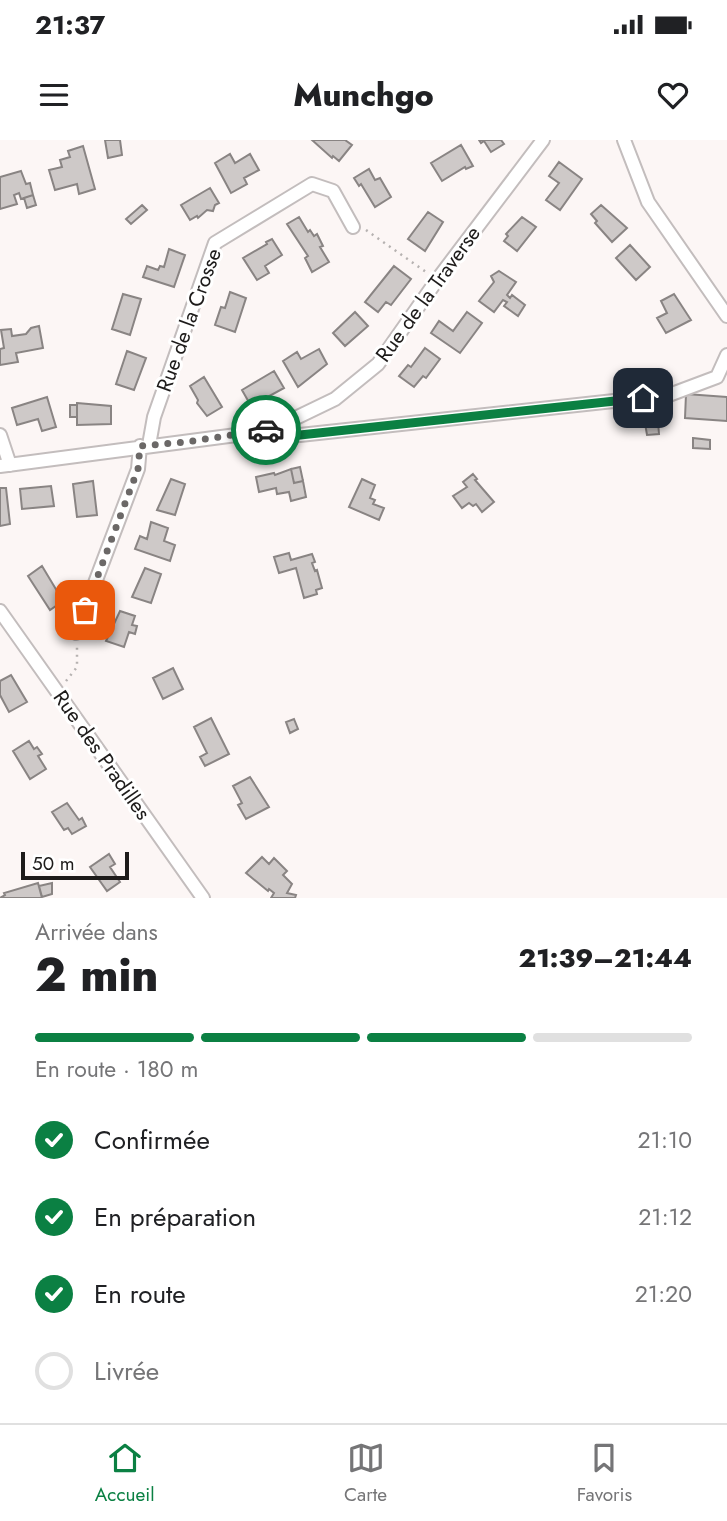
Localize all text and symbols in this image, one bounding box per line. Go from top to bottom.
text: 21:37 [35,6,105,44]
text: Munchgo [293,72,434,118]
icon: menu [35,76,73,114]
icon: heart [654,76,692,114]
street label: Rue de la Traverse [368,220,488,368]
street label: Rue de la Crosse [149,244,229,396]
pin [613,368,673,428]
icon: home [624,379,662,417]
courier [231,395,301,465]
icon: car [247,411,285,449]
pin [55,580,115,640]
icon: bag [66,591,104,629]
street label: Rue des Pradilles [46,684,158,826]
scale bar [21,849,130,881]
text: 50 m [32,850,75,877]
text: Arrivée dans [35,915,158,949]
text: 21:39–21:44 [518,939,692,977]
text: 2 min [35,942,159,1008]
text: En route · 180 m [35,1052,198,1086]
icon: check [35,1121,73,1159]
text: Confirmée [94,1121,210,1159]
text: 21:10 [638,1123,692,1157]
icon: check [35,1198,73,1236]
text: En préparation [94,1198,256,1236]
text: 21:12 [638,1200,692,1234]
icon: check [35,1275,73,1313]
text: En route [94,1275,186,1313]
text: 21:20 [635,1277,692,1311]
text: Livrée [94,1352,159,1390]
tab: Accueil [95,1439,155,1508]
tab: Carte [344,1439,387,1508]
tab: Favoris [577,1439,632,1508]

